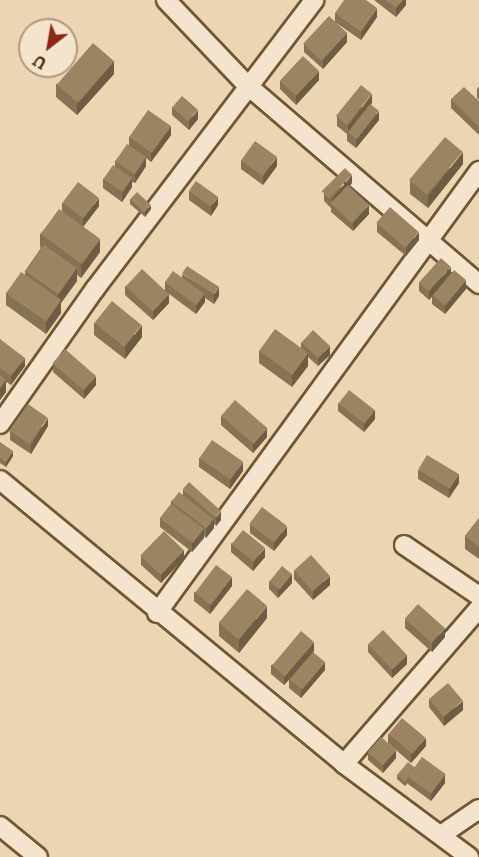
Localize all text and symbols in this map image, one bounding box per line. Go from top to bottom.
north arrow [18,18,78,78]
text: U [29,50,50,73]

